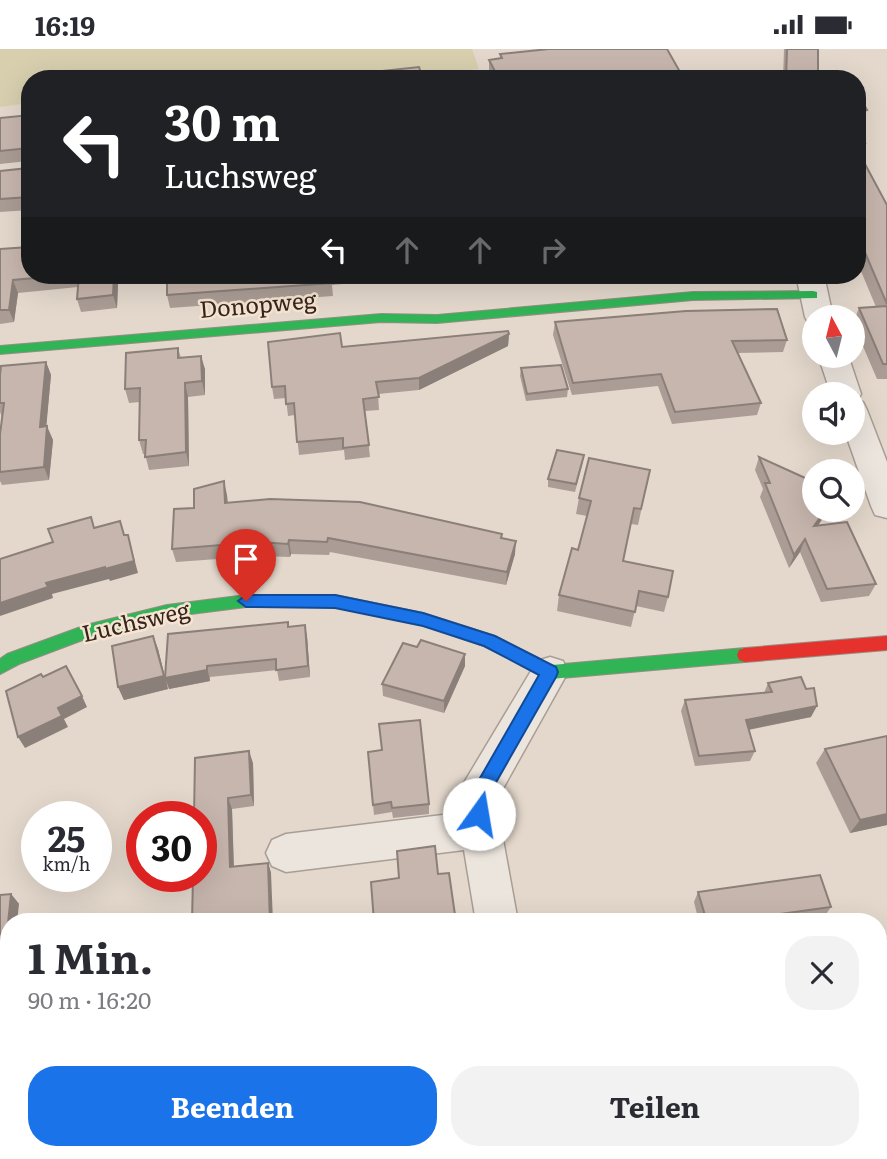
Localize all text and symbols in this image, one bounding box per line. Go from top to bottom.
text: 16:19 [35,5,95,44]
text: 30 m [164,83,280,156]
icon: left [49,98,140,189]
text: Luchsweg [164,150,317,198]
icon: left [315,231,353,269]
icon: ahead [388,231,426,269]
icon: ahead [461,231,499,269]
icon: right [534,231,572,269]
street label: Donopweg [198,281,318,325]
north arrow [802,305,864,367]
map controls [802,305,865,522]
button: sound [802,382,865,445]
button: search [802,459,865,522]
pin [216,529,276,601]
icon: arrive [227,540,265,578]
street label: Luchsweg [78,591,193,649]
position arrow [442,777,516,851]
speed limit sign: 30 [126,801,217,892]
text: 25 [48,811,85,863]
text: km/h [43,850,90,877]
text: 1 Min. [28,925,153,987]
button: close [785,936,859,1010]
text: 90 m · 16:20 [28,982,151,1016]
button: Beenden [28,1066,437,1146]
button: Teilen [451,1066,859,1146]

